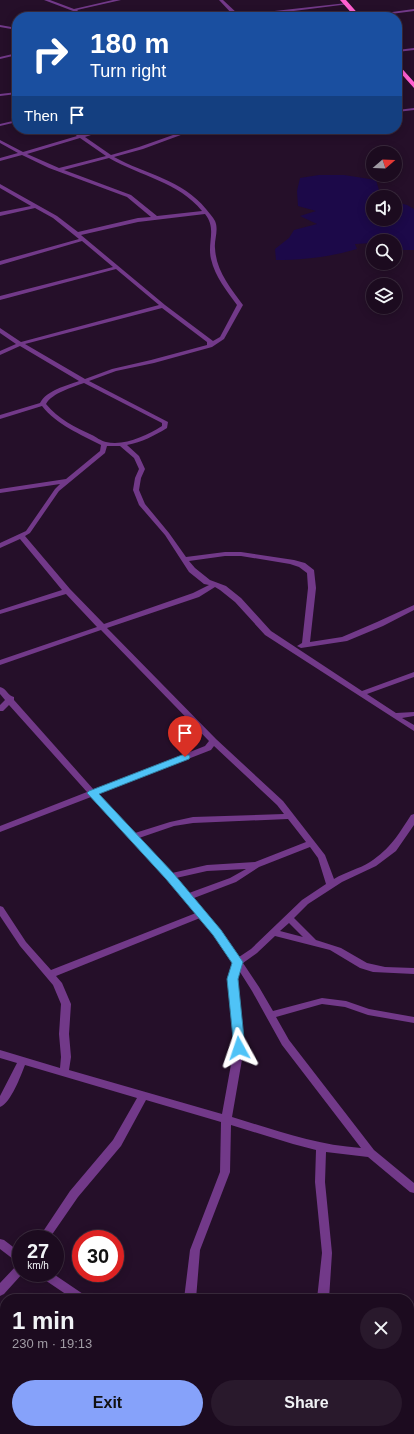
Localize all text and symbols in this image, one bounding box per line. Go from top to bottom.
icon: right [24,28,76,80]
text: 180 m [90,28,169,59]
text: Turn right [90,61,166,81]
icon: arrive [66,104,88,126]
text: Then [24,107,58,124]
north arrow [366,146,402,182]
map controls [366,146,402,314]
button: sound [366,190,402,226]
button: search [366,234,402,270]
button: layers [366,278,402,314]
pin [168,716,202,757]
icon: arrive [174,722,196,744]
position arrow [218,1027,260,1069]
speed limit sign: 30 [72,1230,124,1282]
text: 27 [27,1240,49,1262]
text: km/h [27,1260,49,1271]
text: 1 min [12,1307,75,1334]
button: close [360,1307,402,1349]
text: 230 m · 19:13 [12,1336,92,1351]
button: Exit [12,1380,203,1426]
button: Share [211,1380,402,1426]

